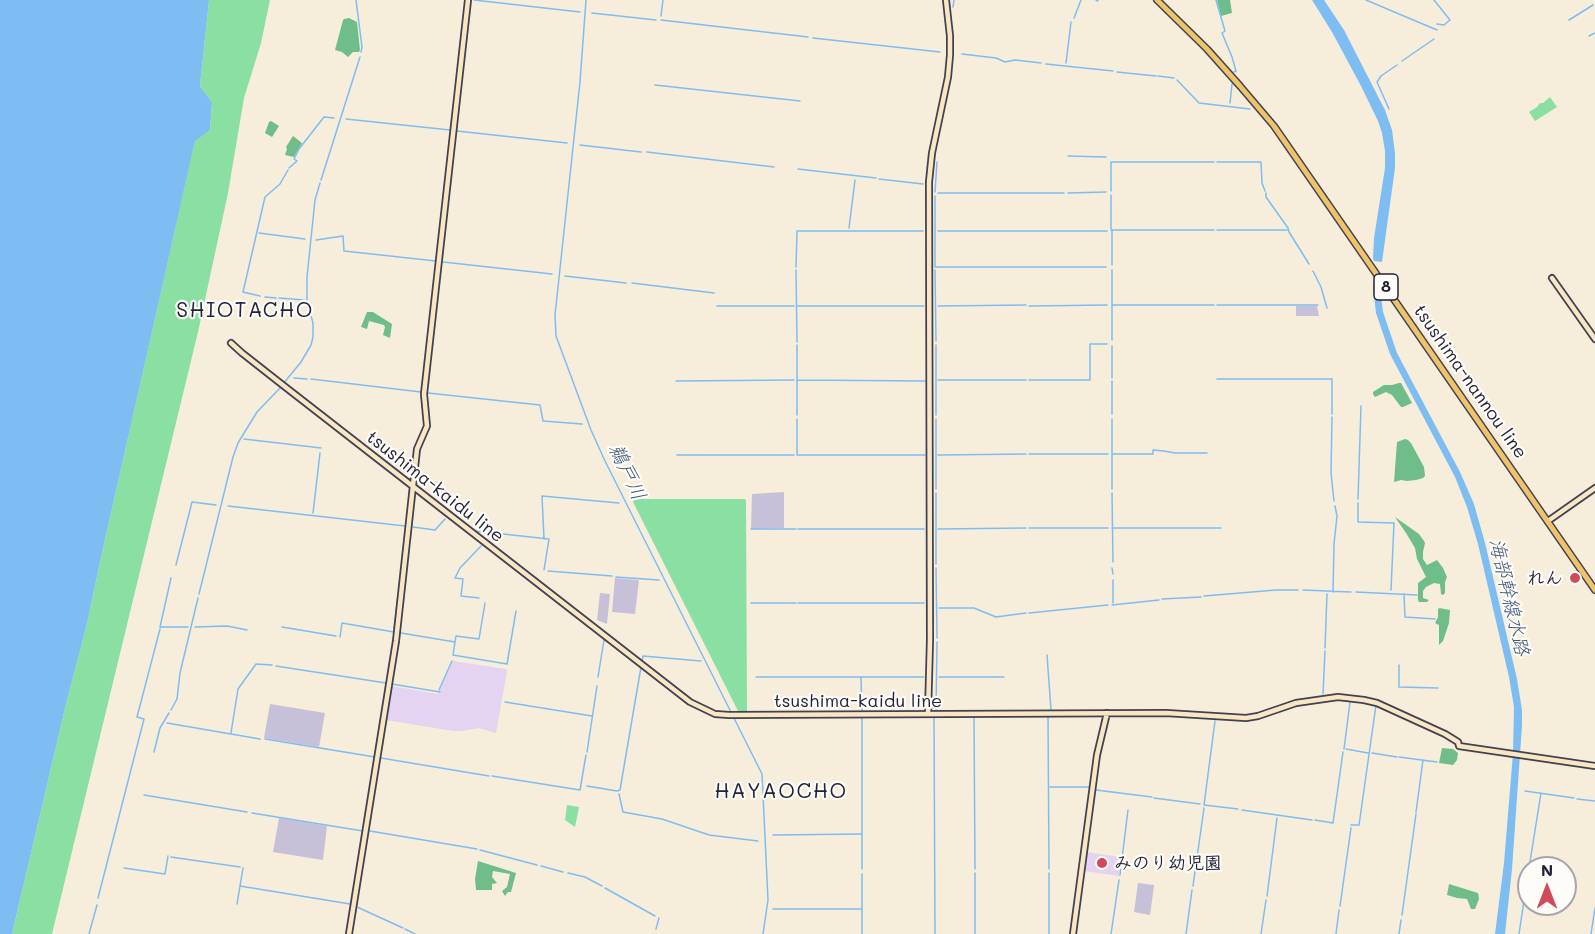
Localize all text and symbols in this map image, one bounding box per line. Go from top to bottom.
road number: 8 [1374,274,1398,300]
district label: SHIOTACHO [176,298,314,324]
street label: tsushima-nannou line [1409,301,1531,463]
street label: tsushima-kaidu line [362,427,508,547]
water label: 鵜戸川 [603,440,651,504]
water label: 海部幹線水路 [1484,536,1534,658]
place label: れん [1527,567,1563,589]
marker: れん [1568,571,1582,585]
street label: tsushima-kaidu line [774,690,942,712]
district label: HAYAOCHO [714,779,848,805]
place label: みのり幼児園 [1114,852,1222,874]
marker: みのり幼児園 [1095,856,1109,870]
north arrow [1517,856,1577,916]
text: N [1541,859,1553,880]

